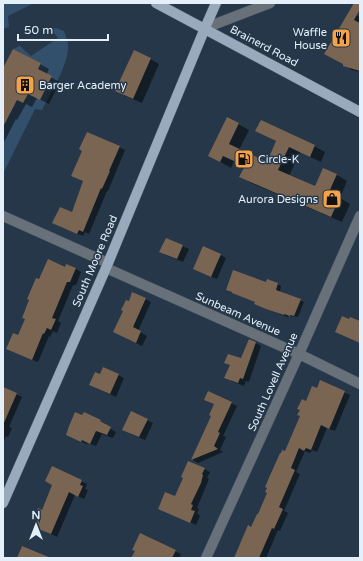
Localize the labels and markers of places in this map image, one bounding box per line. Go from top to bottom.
place label: Waffle House [293,26,327,52]
restaurant icon: Waffle House [330,27,352,49]
building icon: Barger Academy [14,74,36,96]
place label: Barger Academy [39,79,126,92]
fuel station icon: Circle-K [233,148,255,170]
place label: Circle-K [258,153,300,166]
shop icon: Aurora Designs [321,188,343,210]
place label: Aurora Designs [238,193,318,206]

